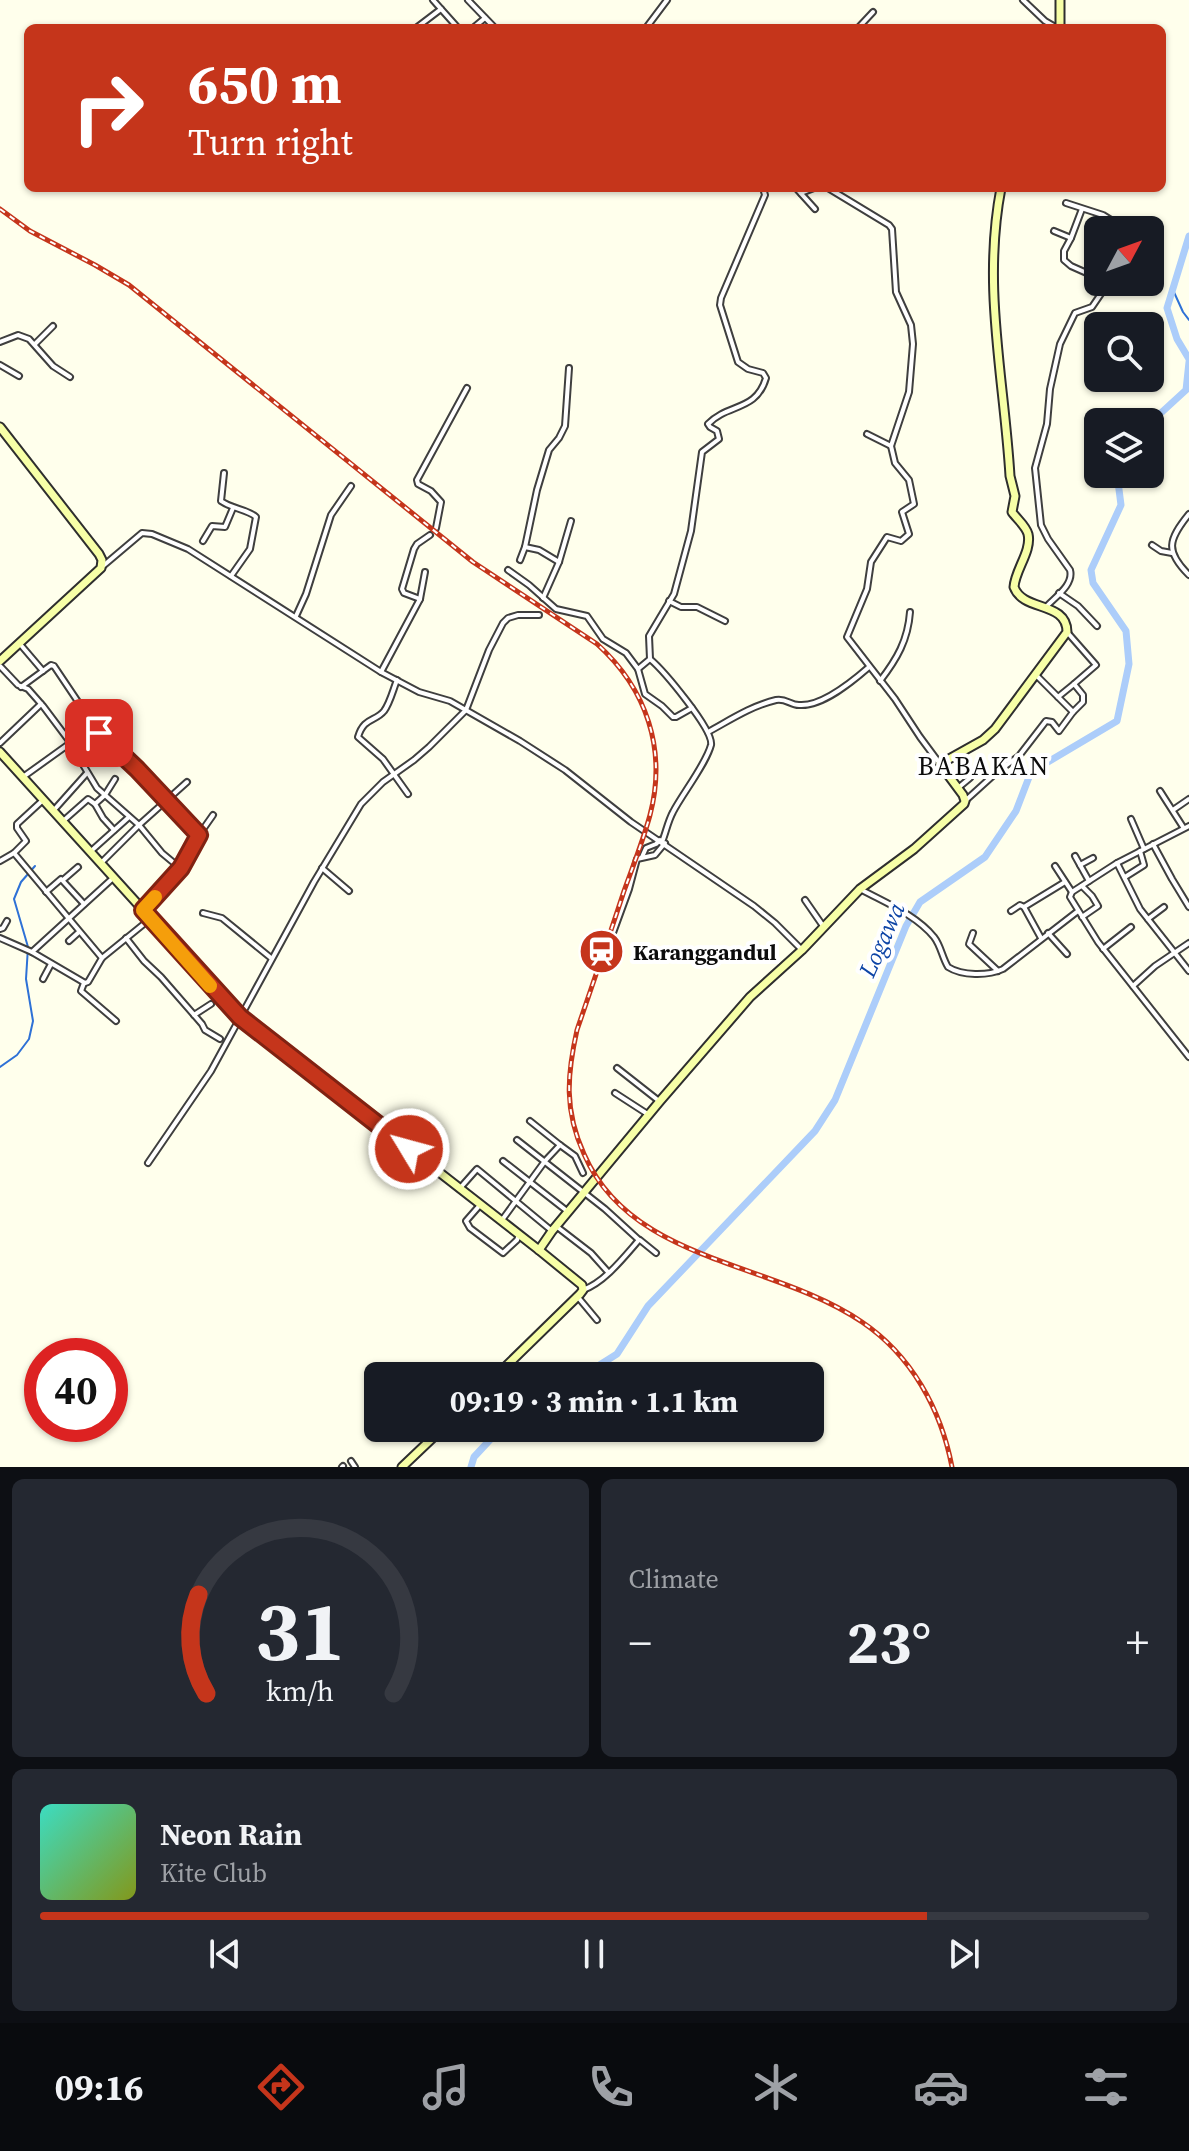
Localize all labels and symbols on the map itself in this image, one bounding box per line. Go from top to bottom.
north arrow [1084,216,1164,296]
pin [65,699,133,767]
district label: BABAKAN [918,748,1050,784]
water label: Logawa [850,897,913,983]
station icon: Karanggandul [578,928,626,976]
place label: Karanggandul [633,937,777,967]
position arrow [367,1107,451,1191]
speed limit sign: 40 [24,1338,128,1442]

